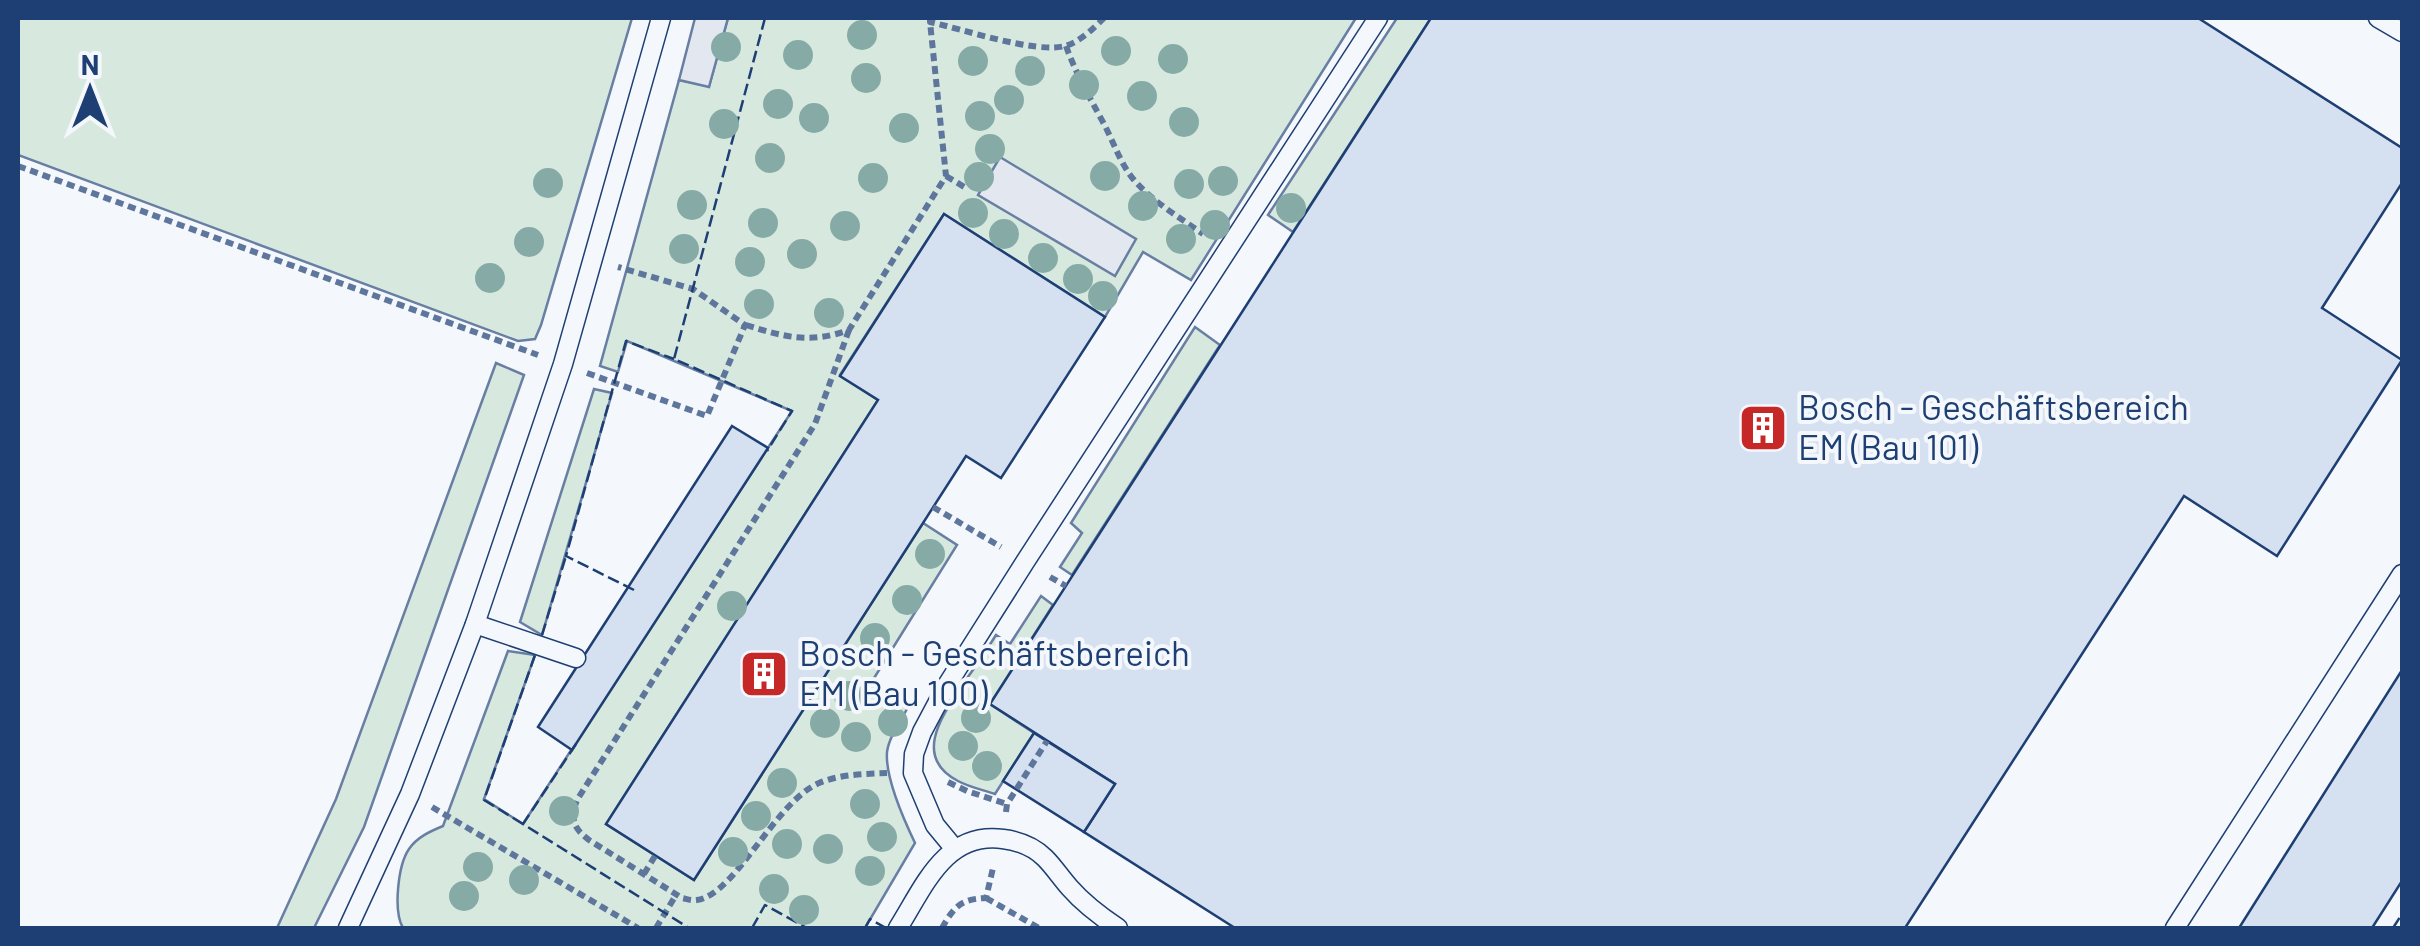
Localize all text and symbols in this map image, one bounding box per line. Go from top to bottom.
north arrow [40,40,140,140]
text: N [81,47,99,81]
place label: Bosch - Geschäftsbereich EM (Bau 101) [1798,385,2189,467]
building icon: Bosch - Geschäftsbereich EM (Bau 101) [1737,402,1789,454]
place label: Bosch - Geschäftsbereich EM (Bau 100) [799,631,1190,713]
building icon: Bosch - Geschäftsbereich EM (Bau 100) [738,648,790,700]

